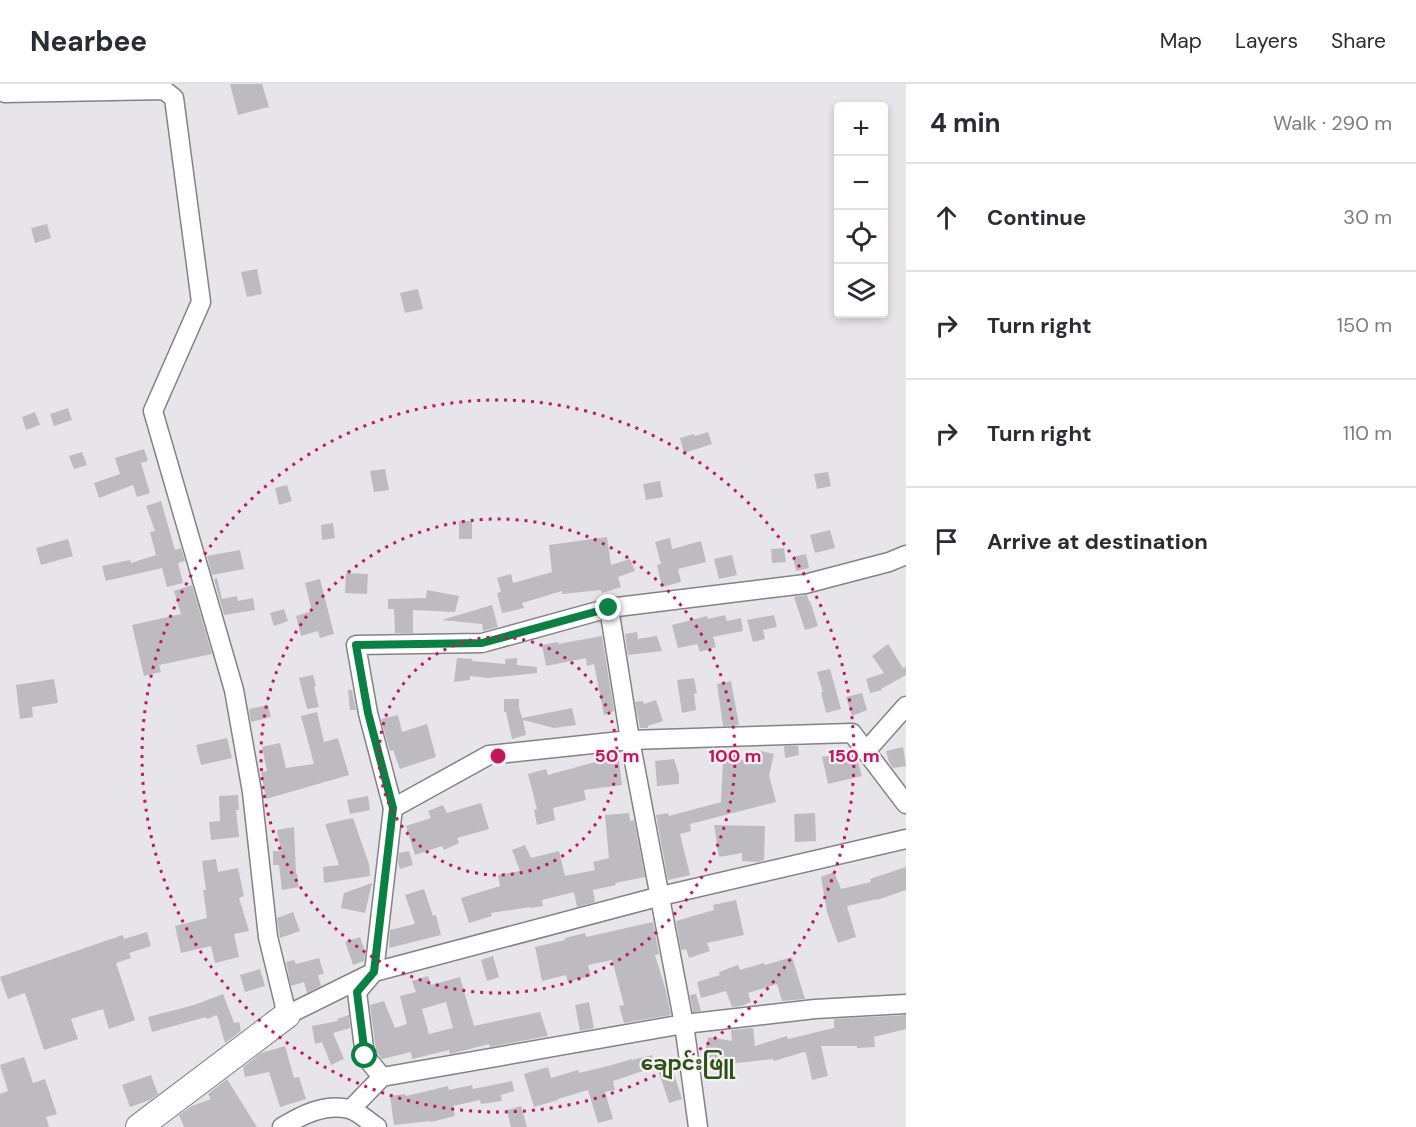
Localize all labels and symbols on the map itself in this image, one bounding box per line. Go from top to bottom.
route end [595,594,621,620]
text: 50 m [594,744,640,768]
text: 100 m [708,744,762,768]
text: 150 m [828,744,880,768]
centre of rings [488,746,508,766]
route start [351,1042,377,1068]
district label: ချောင်းဖြူ [641,1050,736,1080]

